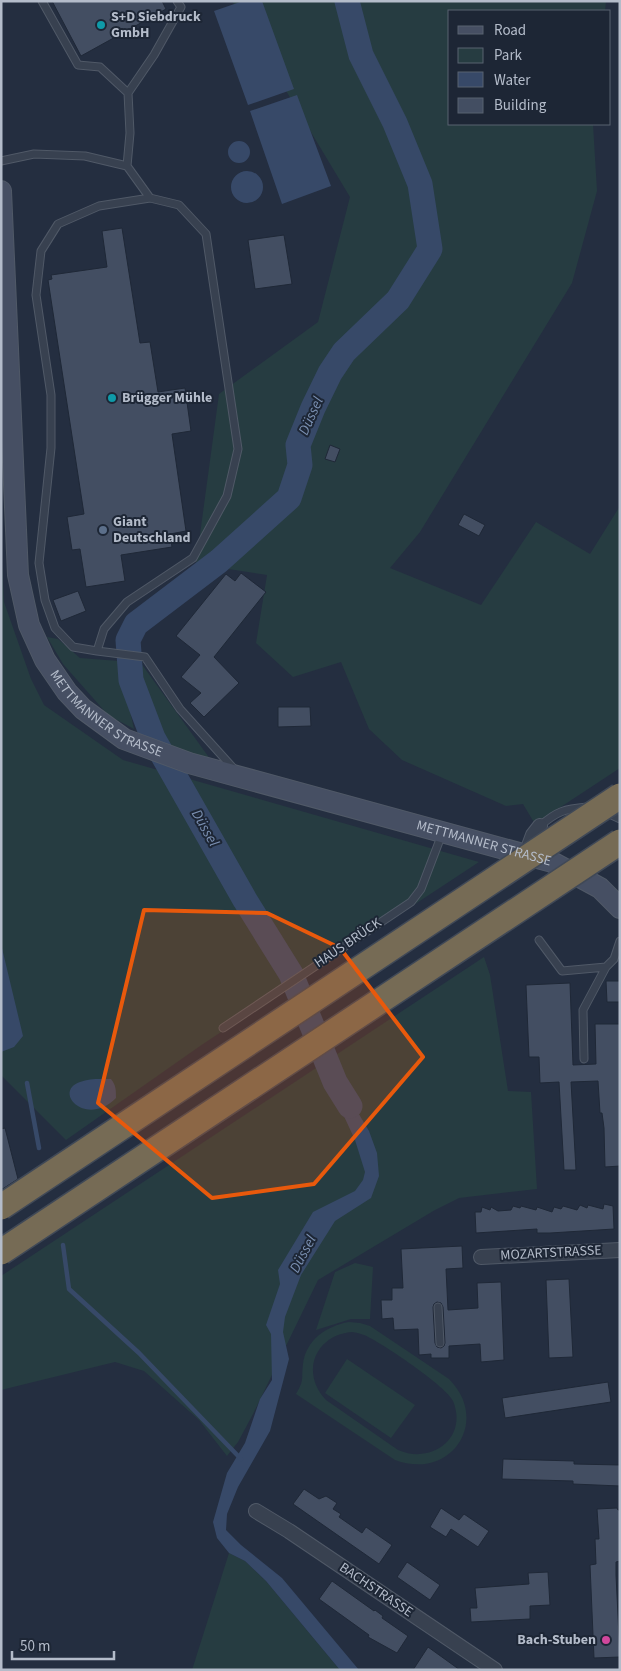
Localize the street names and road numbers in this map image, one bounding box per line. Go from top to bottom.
street label: METTMANNER STRASSE [45,666,165,762]
street label: METTMANNER STRASSE [414,815,554,871]
street label: HAUS BRÜCK [310,913,386,973]
street label: MOZARTSTRASSE [500,1240,602,1266]
street label: BACHSTRASSE [335,1558,417,1622]

